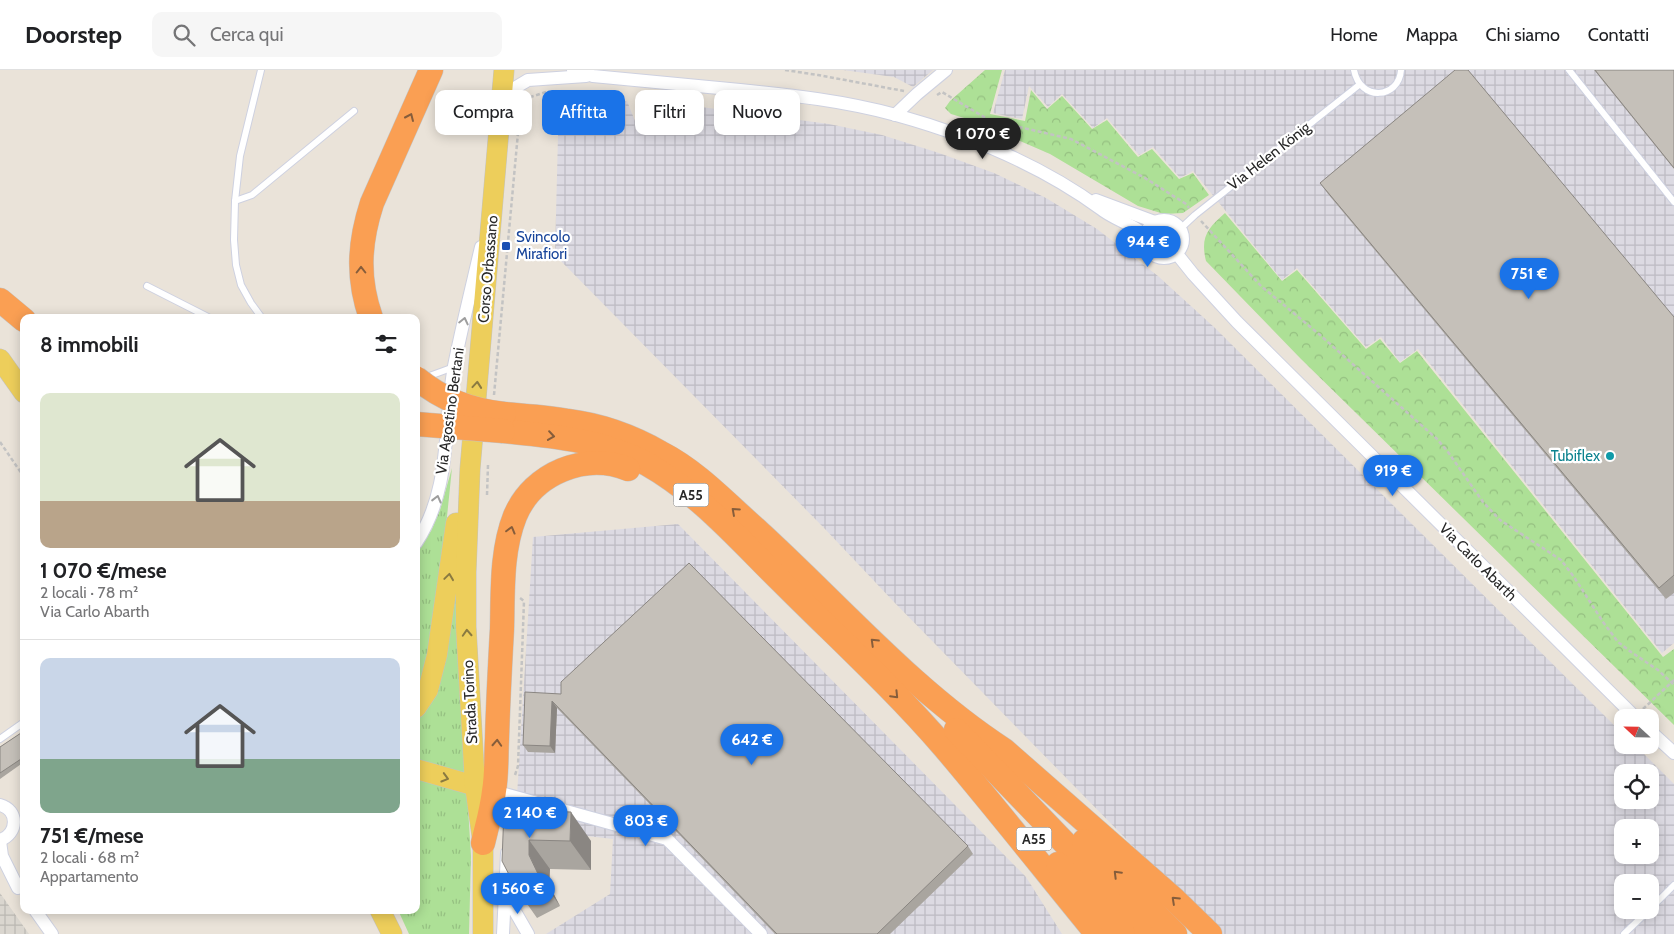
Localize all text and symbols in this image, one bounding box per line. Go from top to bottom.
search box [152,12,502,57]
text: Doorstep [25,20,122,49]
icon: search [170,21,198,49]
text: Cerca qui [210,23,283,46]
text: Home [1330,24,1378,46]
text: Mappa [1406,24,1458,46]
text: Chi siamo [1486,24,1560,46]
text: Contatti [1588,24,1649,46]
chip: Compra [435,90,532,135]
chip: Affitta [542,90,625,135]
chip: Filtri [635,90,704,135]
chip: Nuovo [714,90,800,135]
one-way arrow [403,113,414,122]
pin: 1 070 € [937,118,1029,160]
street label: Via Helen König [1224,118,1314,194]
text: 1 070 € [956,124,1010,143]
street label: Corso Orbassano [474,215,502,323]
pin: 944 € [1113,226,1183,268]
place label: Svincolo Mirafiori [516,228,570,263]
text: 944 € [1127,232,1169,251]
marker: Svincolo Mirafiori [500,240,512,252]
pin: 751 € [1494,258,1564,300]
text: 751 € [1511,264,1547,283]
one-way arrow [356,266,366,274]
one-way arrow [458,317,469,326]
icon: filters [372,330,400,358]
text: 8 immobili [40,332,139,357]
street label: Via Agostino Bertani [432,346,468,476]
one-way arrow [471,381,482,389]
icon: home [175,425,265,515]
one-way arrow [548,430,556,441]
place label: Tubiflex [1551,447,1600,465]
marker: Tubiflex [1604,450,1616,462]
pin: 919 € [1358,454,1428,497]
text: 919 € [1374,461,1412,480]
road number: A55 [674,484,708,506]
one-way arrow [431,495,441,503]
one-way arrow [731,507,740,516]
street label: Via Carlo Abarth [1435,519,1521,605]
one-way arrow [505,525,516,534]
text: 1 070 €/mese [40,558,167,583]
one-way arrow [443,573,454,581]
text: 2 locali · 78 m² [40,583,138,602]
text: Via Carlo Abarth [40,602,149,621]
one-way arrow [461,628,472,636]
one-way arrow [870,639,879,648]
street label: Strada Torino [459,660,481,744]
one-way arrow [889,690,898,699]
icon: home [175,691,265,781]
north arrow [1614,709,1659,754]
map controls [1614,709,1659,919]
pin: 642 € [717,724,787,766]
text: 642 € [731,730,773,749]
one-way arrow [491,738,502,746]
button: locate [1614,764,1659,809]
one-way arrow [441,772,449,782]
pin: 2 140 € [484,796,576,839]
text: 2 140 € [503,803,557,822]
pin: 803 € [611,804,681,847]
text: 803 € [624,811,668,830]
button: + [1614,819,1659,864]
text: 751 €/mese [40,823,144,848]
road number: A55 [1016,828,1052,851]
text: 2 locali · 68 m² [40,848,139,867]
text: Appartamento [40,867,139,886]
one-way arrow [1114,871,1123,880]
pin: 1 560 € [472,872,564,915]
button: − [1614,874,1659,919]
text: 1 560 € [492,879,544,898]
one-way arrow [1171,897,1180,906]

